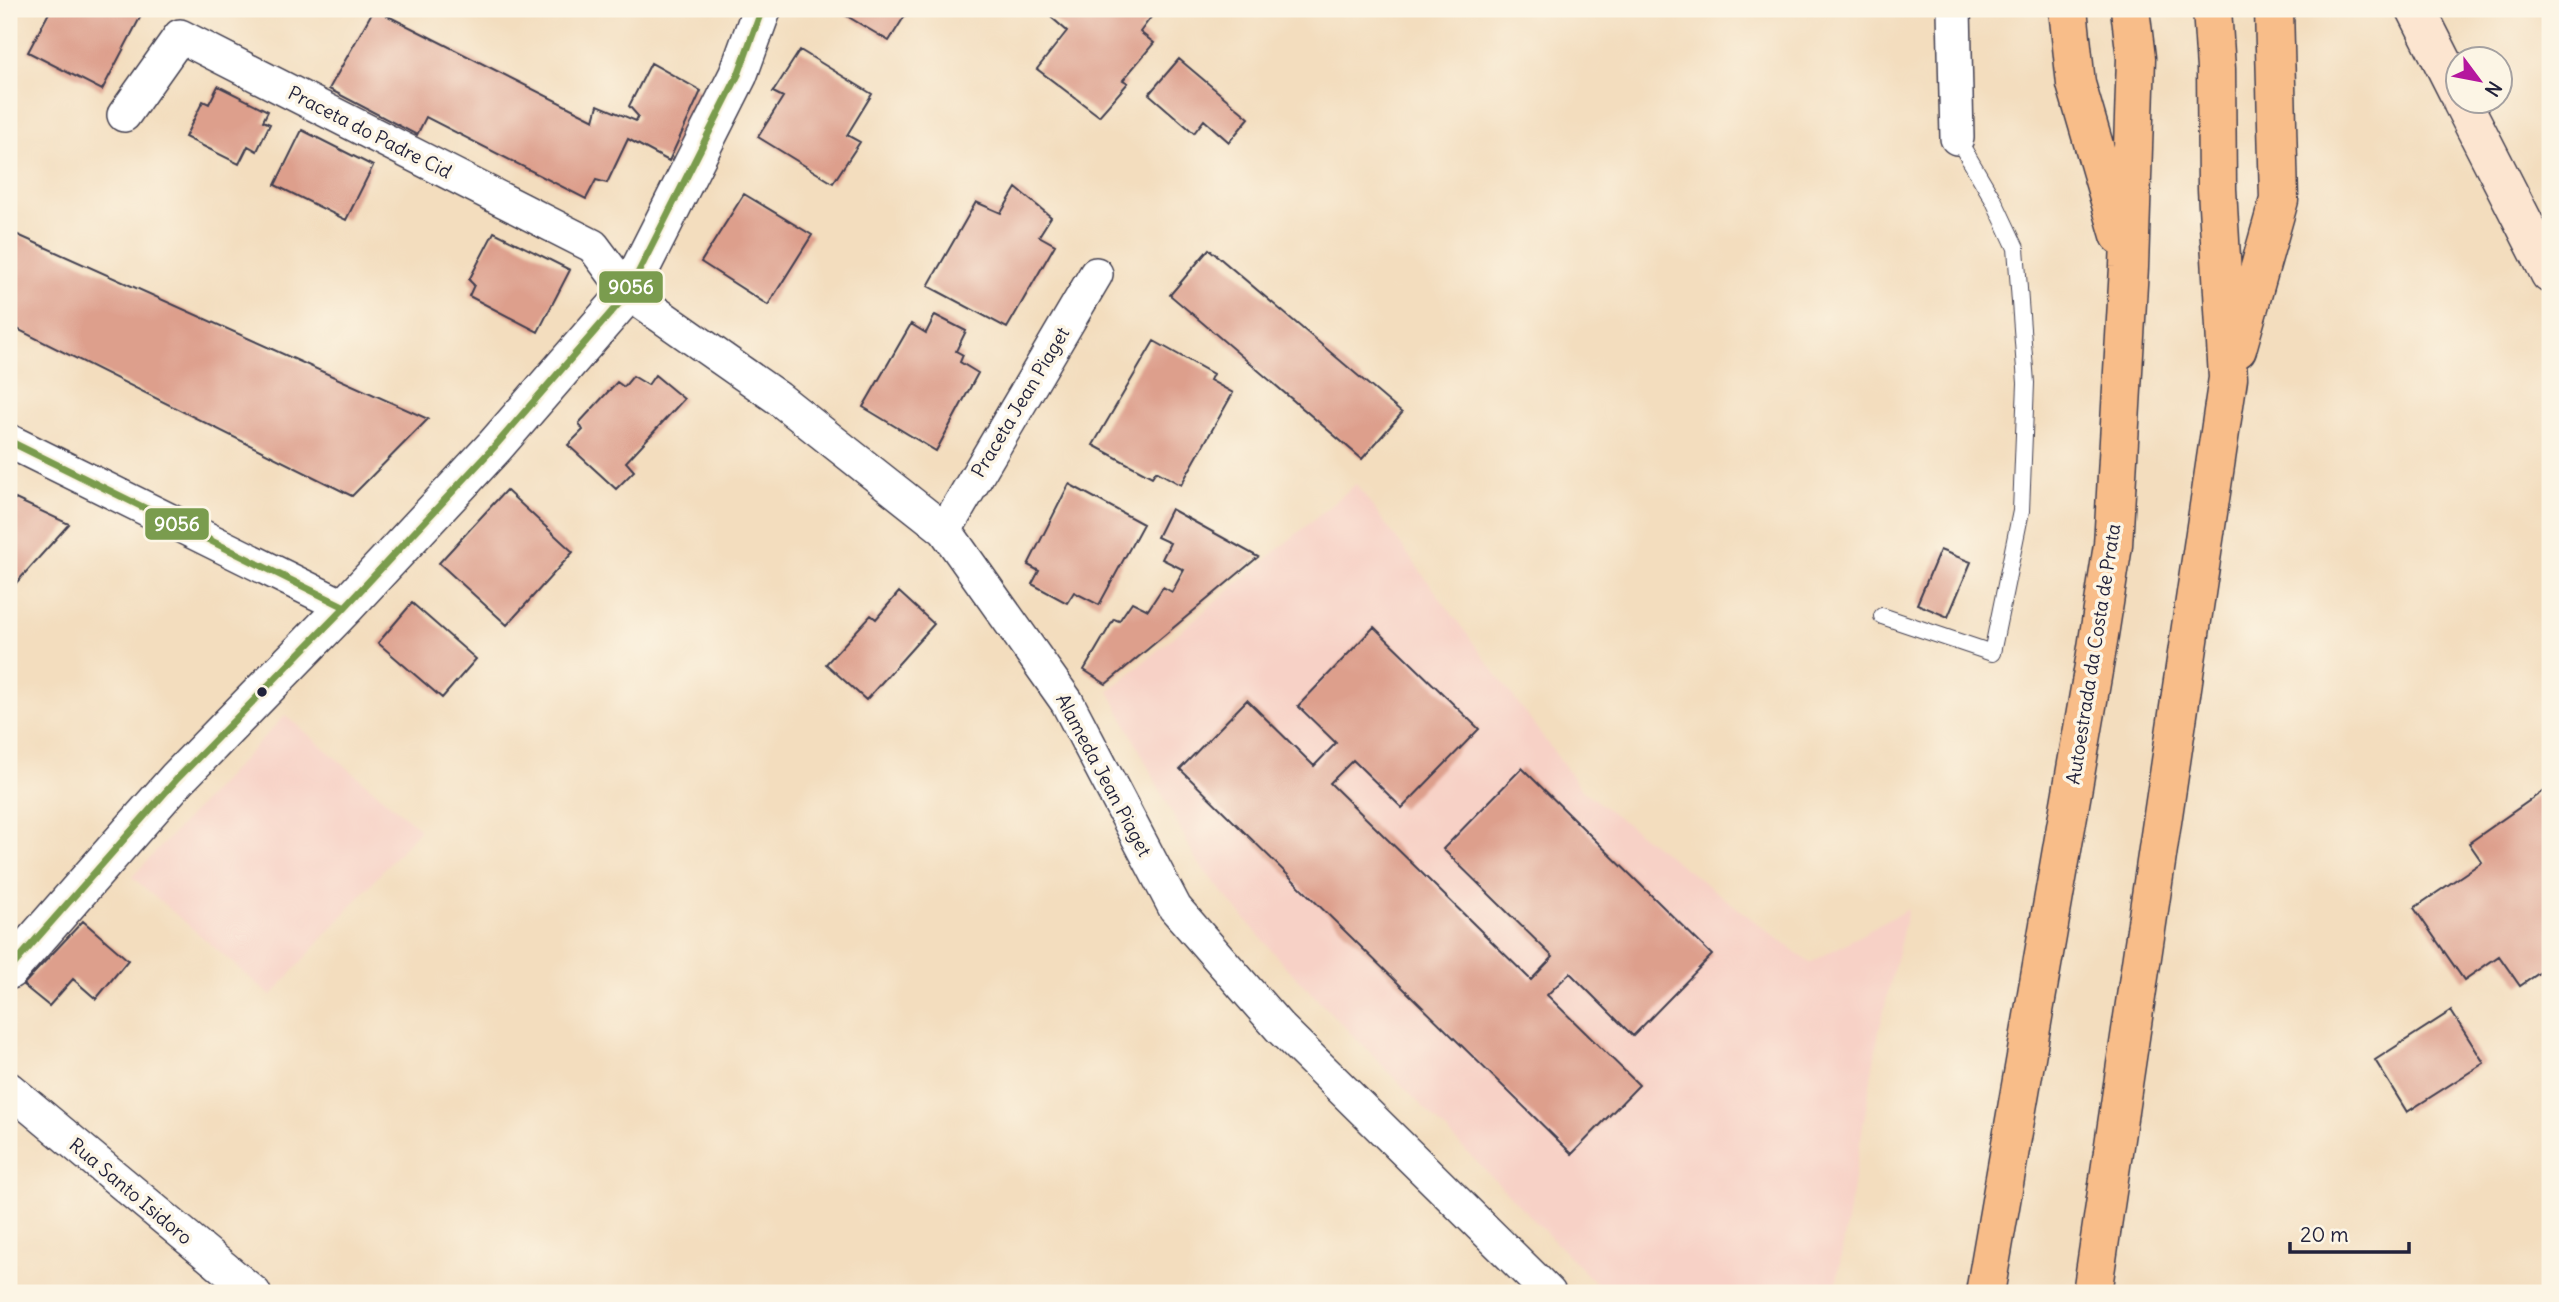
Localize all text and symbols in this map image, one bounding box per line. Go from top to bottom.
north arrow [2444,46,2514,116]
text: N [2480,77,2507,101]
street label: Praceta do Padre Cid [284,80,456,184]
line badge: 9056 [598,270,664,304]
text: 9056 [608,275,654,299]
street label: Praceta Jean Piaget [966,323,1074,481]
line badge: 9056 [144,507,210,541]
text: 9056 [154,512,200,536]
street label: Autoestrada da Costa de Prata [2061,522,2125,786]
unlabelled marker [255,685,269,699]
street label: Alameda Jean Piaget [1051,690,1157,860]
street label: Rua Santo Isidoro [64,1132,198,1250]
scale bar [2290,1211,2408,1255]
text: 20 m [2300,1221,2349,1248]

